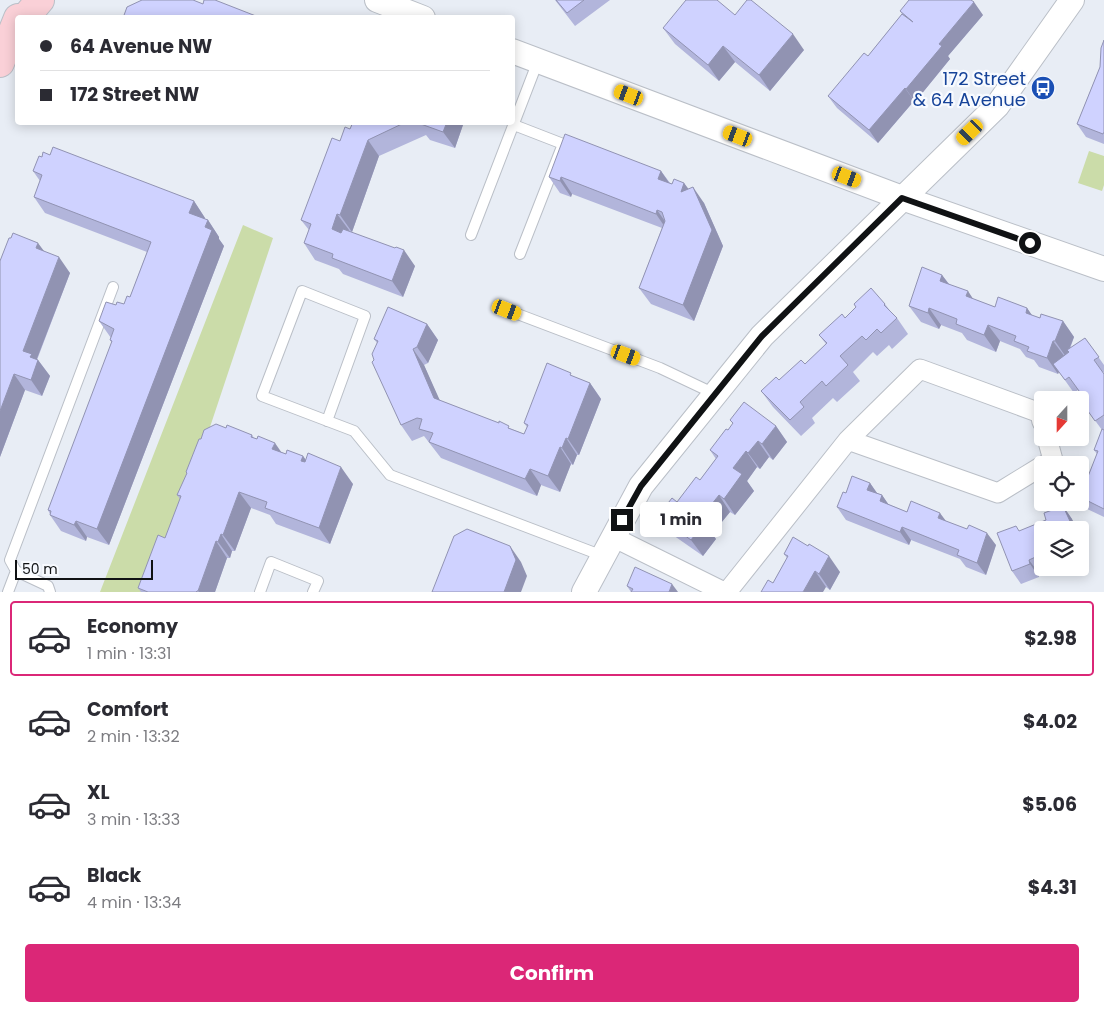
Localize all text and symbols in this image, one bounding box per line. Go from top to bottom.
text: 64 Avenue NW [70,33,212,60]
place label: 172 Street & 64 Avenue [913,66,1026,112]
bus stop icon: 172 Street & 64 Avenue [1030,75,1056,101]
text: 172 Street NW [70,81,199,108]
car [612,83,645,107]
car [953,116,986,148]
car [721,124,754,148]
car [830,165,863,189]
route start [1019,232,1041,254]
car [490,298,523,322]
car [609,343,642,367]
north arrow [1034,391,1089,446]
map controls [1034,391,1089,576]
button: locate [1034,456,1089,511]
callout: 1 min [640,502,722,538]
text: 1 min [660,508,702,531]
route end [611,509,633,531]
button: layers [1034,521,1089,576]
scale bar [15,557,152,580]
text: 50 m [22,559,58,579]
text: Economy [87,613,178,640]
icon: car [27,616,72,661]
text: $2.98 [1024,625,1077,652]
text: 1 min · 13:31 [87,642,171,665]
text: Comfort [87,696,169,723]
icon: car [27,699,72,744]
text: $4.02 [1023,708,1077,735]
text: 2 min · 13:32 [87,725,180,748]
text: XL [87,779,110,806]
icon: car [27,782,72,827]
text: $5.06 [1022,791,1077,818]
text: 3 min · 13:33 [87,808,180,831]
text: Black [87,862,141,889]
icon: car [27,865,72,910]
text: $4.31 [1028,874,1077,901]
text: 4 min · 13:34 [87,891,181,914]
button: Confirm [25,944,1079,1002]

